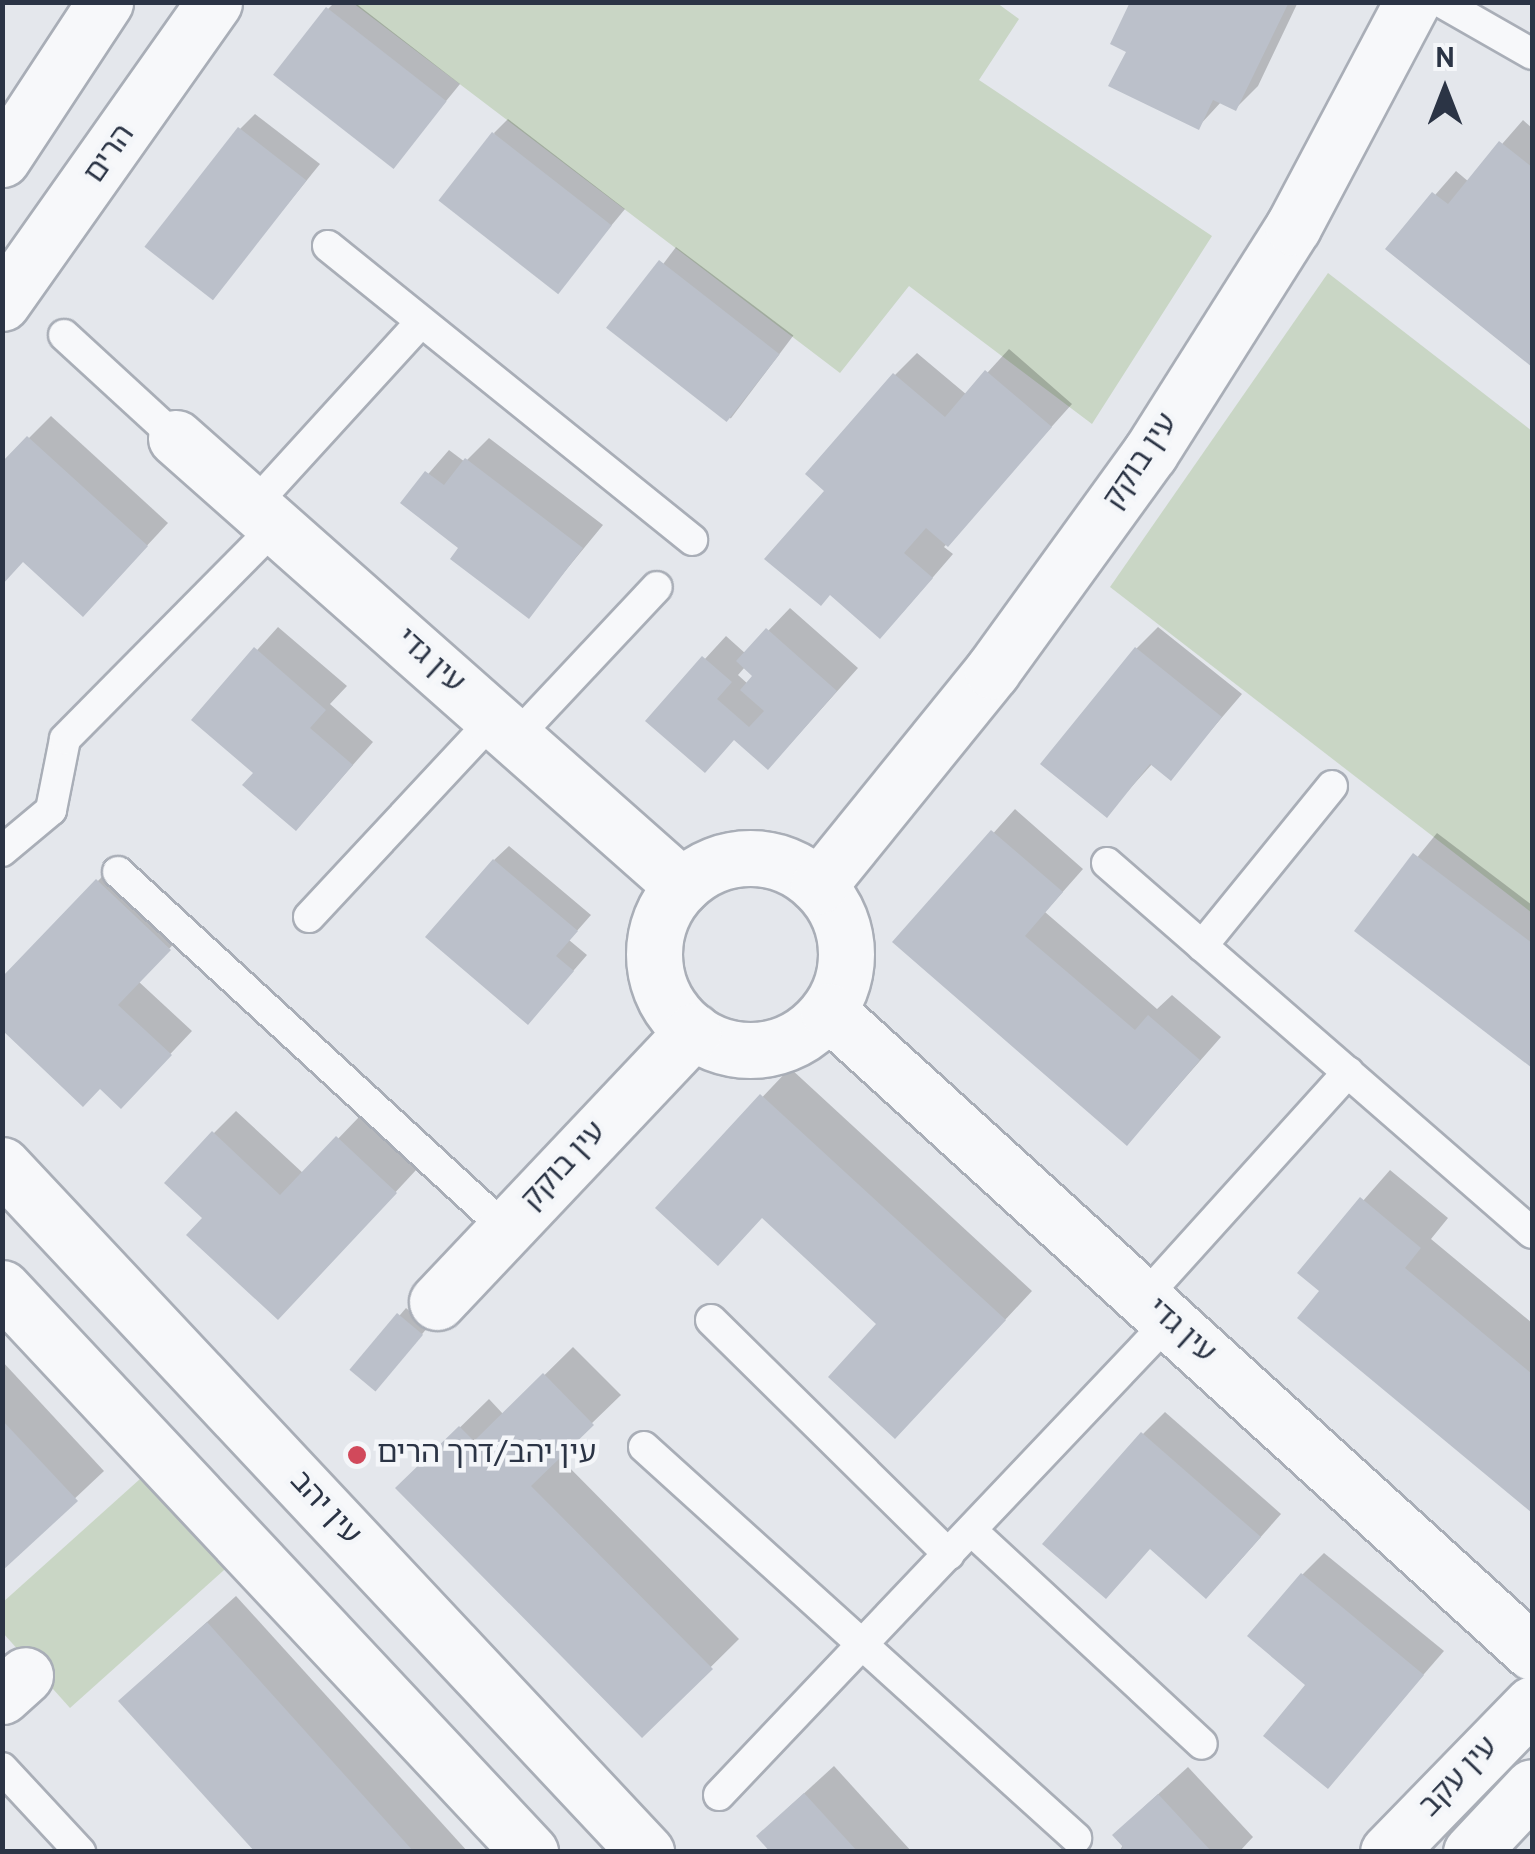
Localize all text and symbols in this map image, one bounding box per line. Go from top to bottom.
north arrow [1395,40,1495,140]
text: N [1435,42,1455,78]
street label: הרים [78,119,144,191]
street label: עין בוקק [1097,407,1187,517]
street label: עין גדי [387,622,471,702]
street label: עין בוקק [515,1115,615,1219]
street label: עין גדי [1138,1292,1222,1372]
place label: עין יהב/דרך הרים [377,1437,596,1473]
marker: עין יהב/דרך הרים [346,1444,368,1466]
street label: עין יהב [281,1465,367,1553]
street label: עין עקב [1413,1730,1507,1826]

